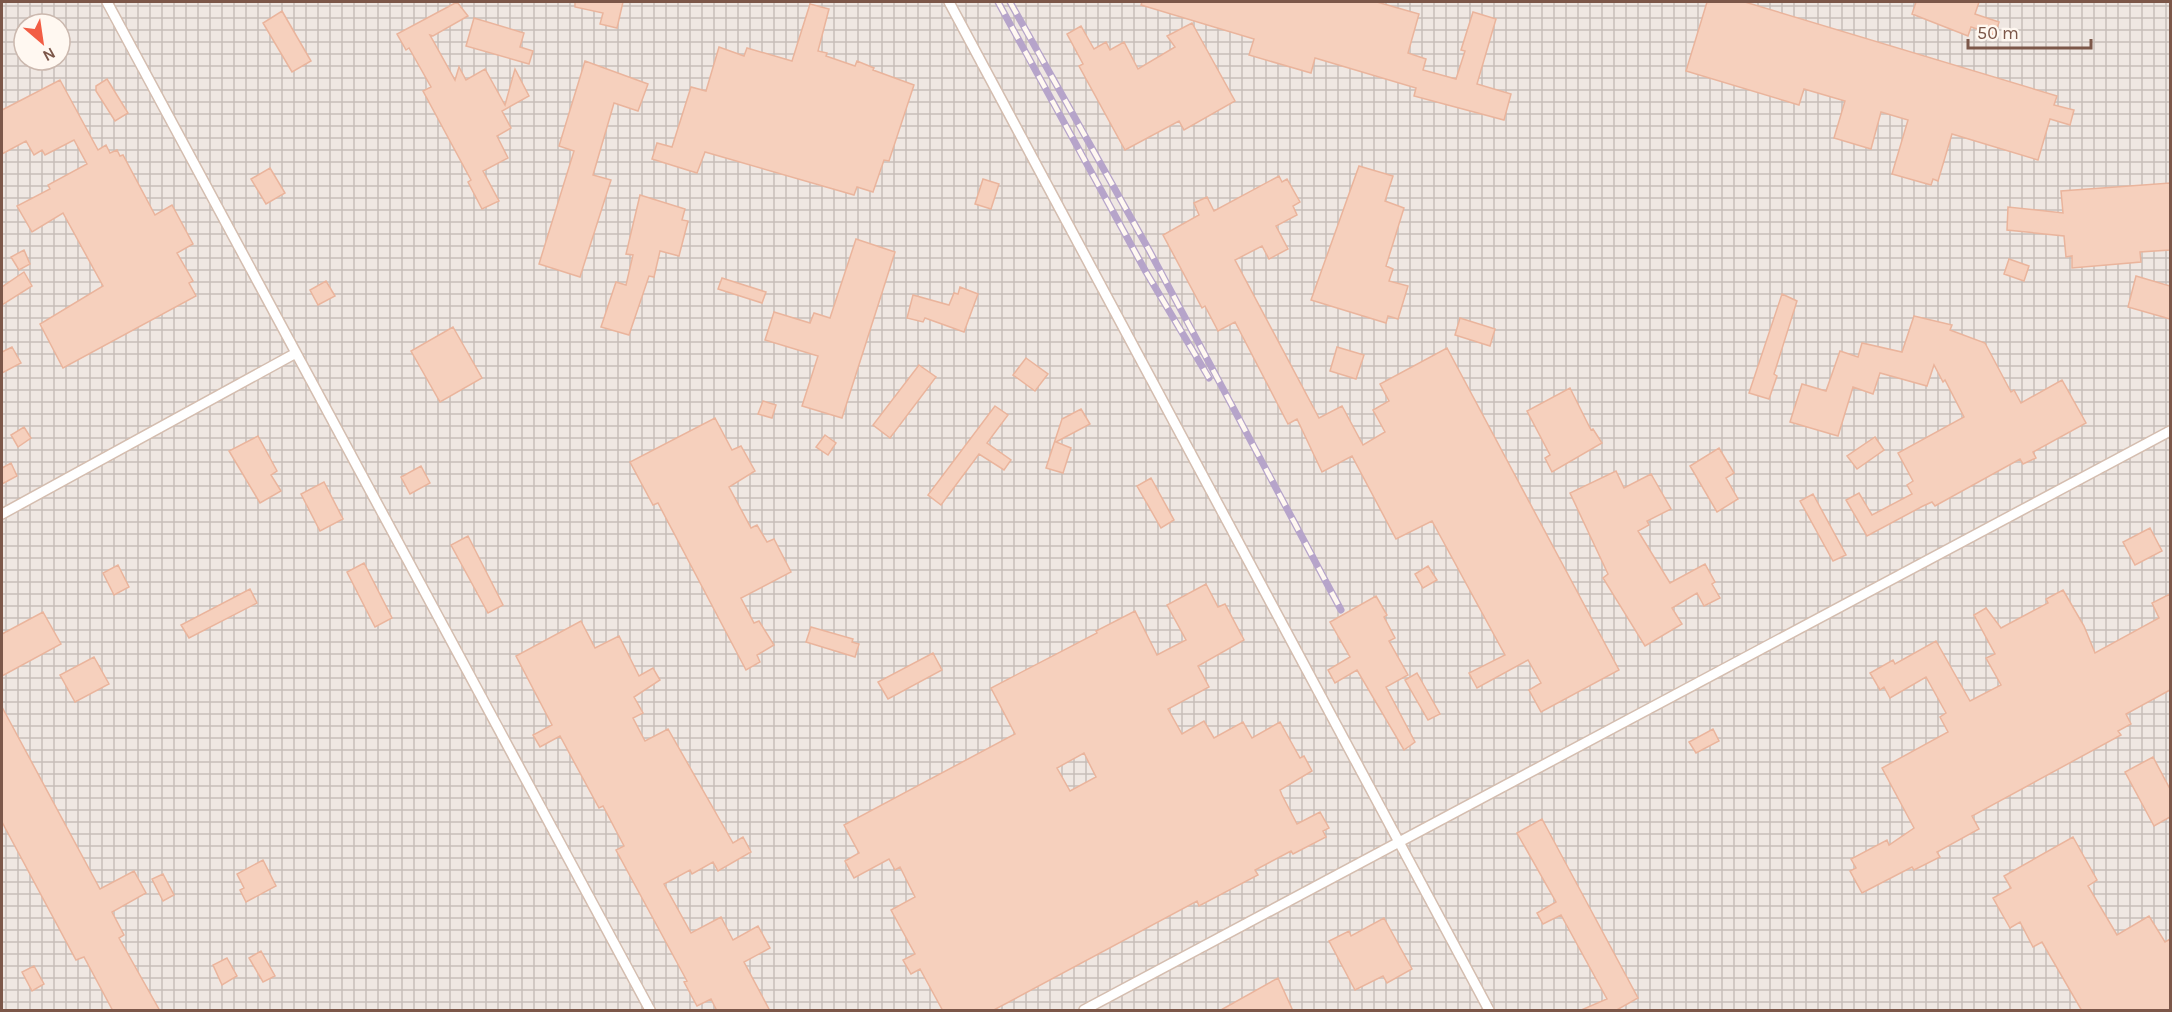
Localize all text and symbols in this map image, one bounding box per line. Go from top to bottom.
north arrow [12,12,72,72]
scale bar [1968,12,2091,50]
text: 50 m [1977,22,2019,44]
text: N [39,44,59,66]

